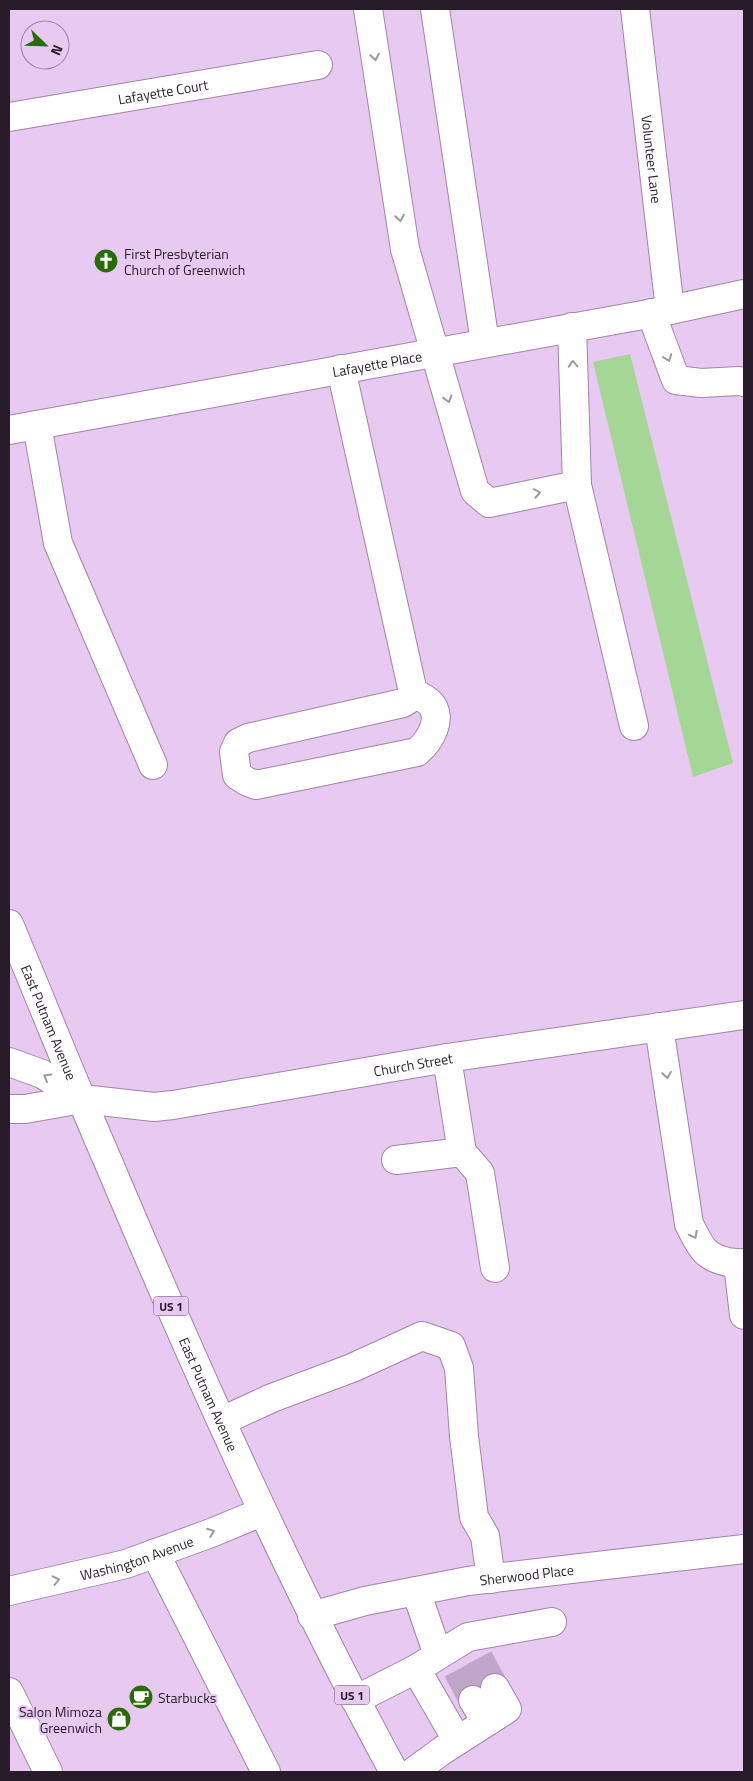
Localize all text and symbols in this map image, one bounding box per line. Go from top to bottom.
north arrow [20,20,70,70]
text: N [46,42,69,59]
one-way arrow [370,53,380,61]
street label: Lafayette Court [116,73,210,109]
street label: Volunteer Lane [637,114,668,204]
one-way arrow [394,214,405,222]
place label: First Presbyterian Church of Greenwich [124,243,245,280]
church icon: First Presbyterian Church of Greenwich [93,248,119,274]
street label: Lafayette Place [330,345,423,382]
one-way arrow [662,354,672,362]
one-way arrow [568,359,578,367]
one-way arrow [443,395,453,403]
one-way arrow [532,489,541,499]
street label: East Putnam Avenue [16,961,83,1083]
street label: Church Street [372,1047,454,1081]
one-way arrow [661,1071,671,1080]
one-way arrow [43,1074,52,1084]
one-way arrow [688,1230,699,1239]
road number: US 1 [154,1296,188,1315]
street label: East Putnam Avenue [174,1334,244,1455]
one-way arrow [206,1528,215,1539]
street label: Washington Avenue [78,1530,196,1585]
street label: Sherwood Place [478,1558,575,1590]
one-way arrow [52,1575,61,1586]
cafe icon: Starbucks [128,1684,154,1710]
road number: US 1 [334,1686,370,1704]
place label: Starbucks [158,1687,216,1708]
place label: Salon Mimoza Greenwich [19,1701,102,1738]
shop icon: Salon Mimoza Greenwich [106,1706,132,1732]

